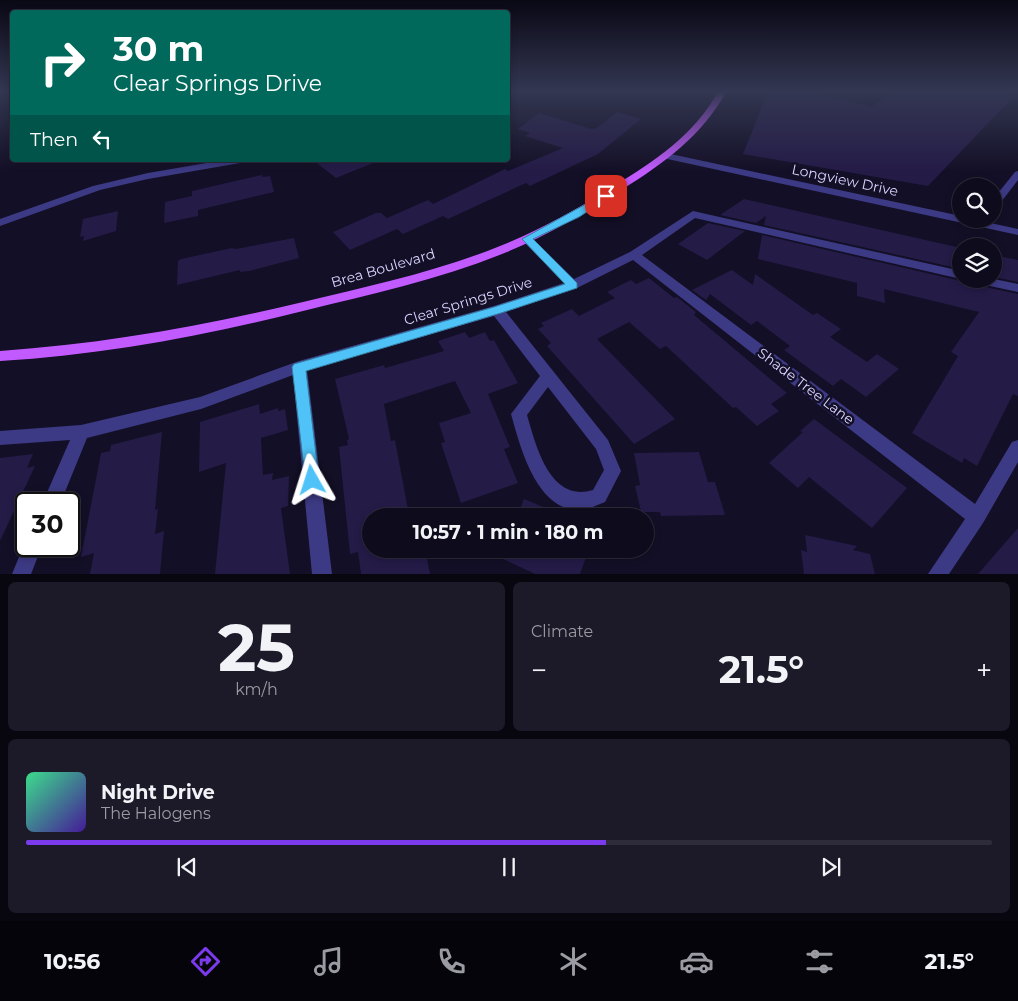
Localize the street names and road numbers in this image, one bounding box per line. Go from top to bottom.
street label: Longview Drive [790,160,900,200]
street label: Brea Boulevard [329,245,437,291]
street label: Clear Springs Drive [402,273,534,329]
street label: Shade Tree Lane [754,344,858,428]

